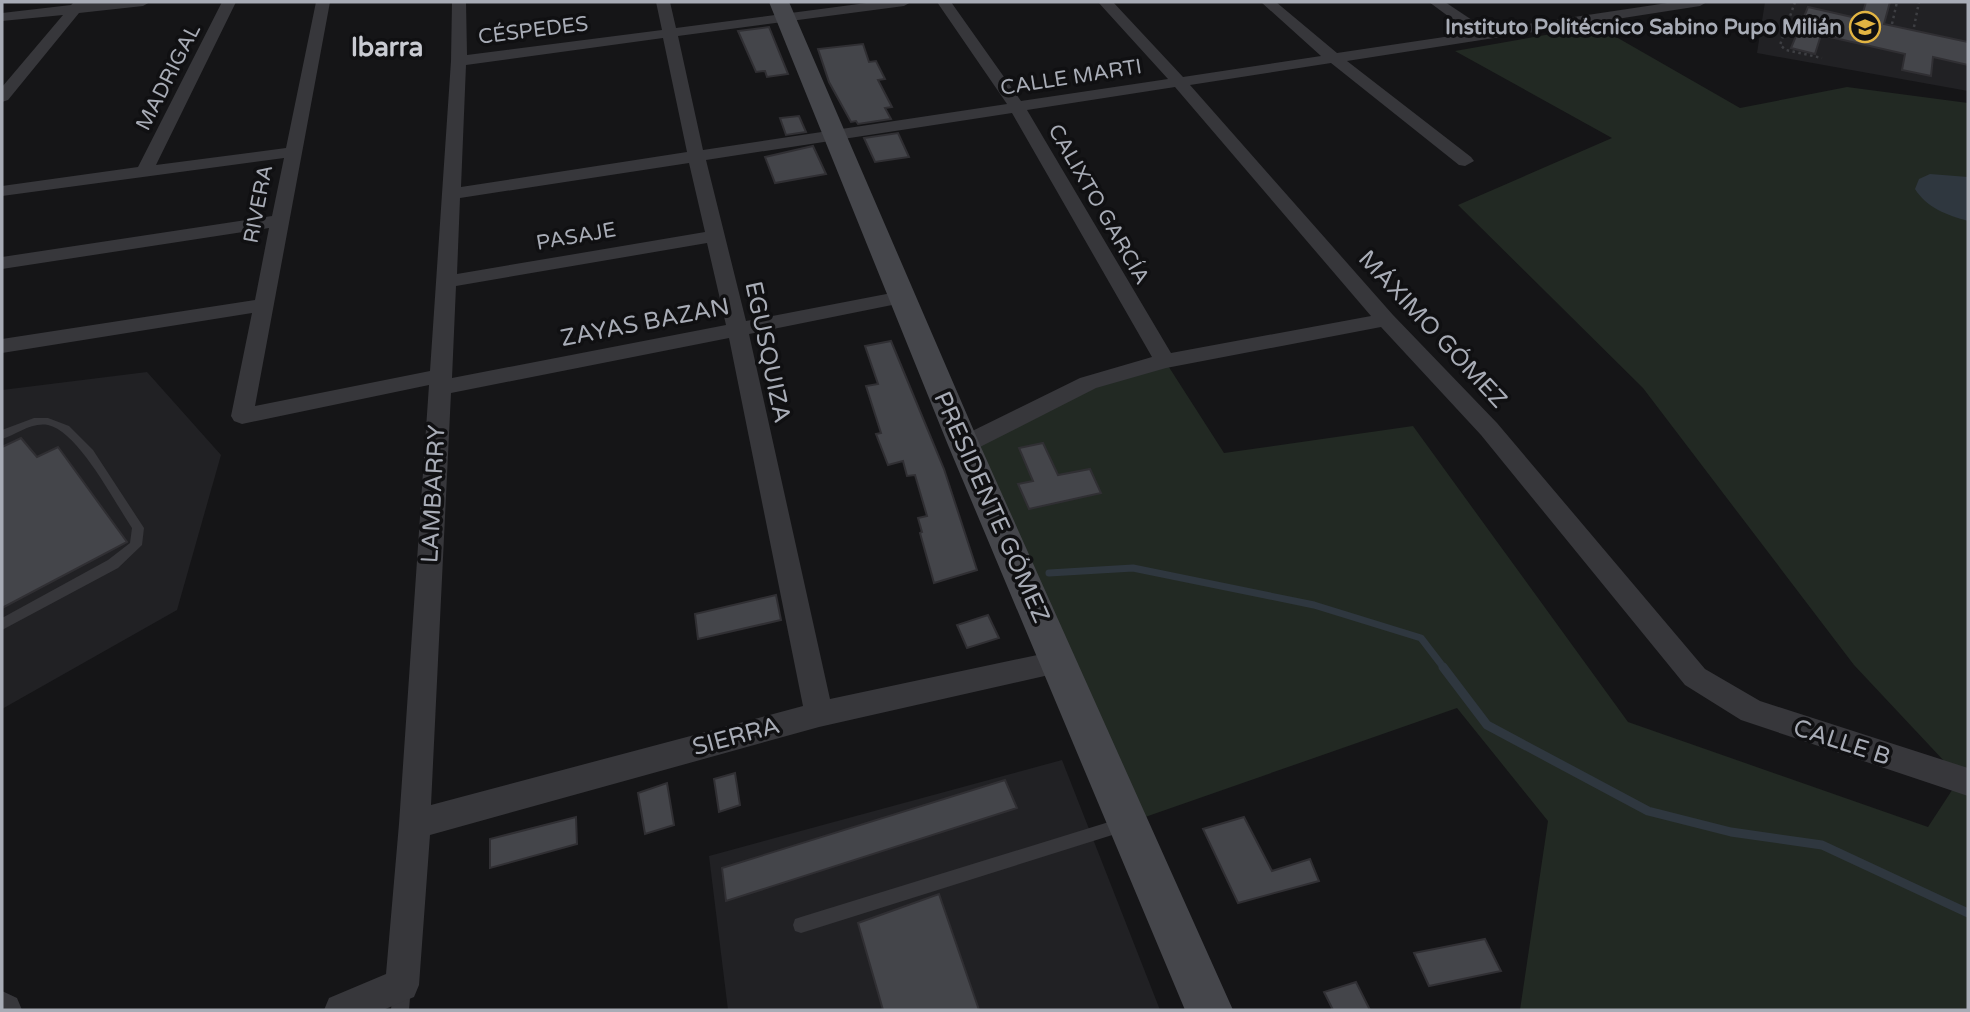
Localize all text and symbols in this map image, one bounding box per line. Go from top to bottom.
school or university icon: Instituto Politécnico Sabino Pupo Milián [1848,10,1882,44]
street label: CÉSPEDES [477,11,590,50]
place label: Instituto Politécnico Sabino Pupo Milián [1445,15,1842,40]
street label: MADRIGAL [131,20,206,135]
district label: Ibarra [351,32,423,63]
street label: CALLE MARTI [999,54,1144,101]
street label: CALIXTO GARCÍA [1043,120,1155,289]
street label: RIVERA [239,163,278,246]
street label: PASAJE [534,217,618,256]
street label: MÁXIMO GÓMEZ [1352,244,1514,414]
street label: EGUSQUIZA [738,279,797,426]
street label: ZAYAS BAZAN [558,292,732,353]
street label: PRESIDENTE GÓMEZ [927,387,1057,627]
street label: LAMBARRY [415,424,452,564]
street label: SIERRA [689,711,783,762]
street label: CALLE B [1790,713,1894,772]

